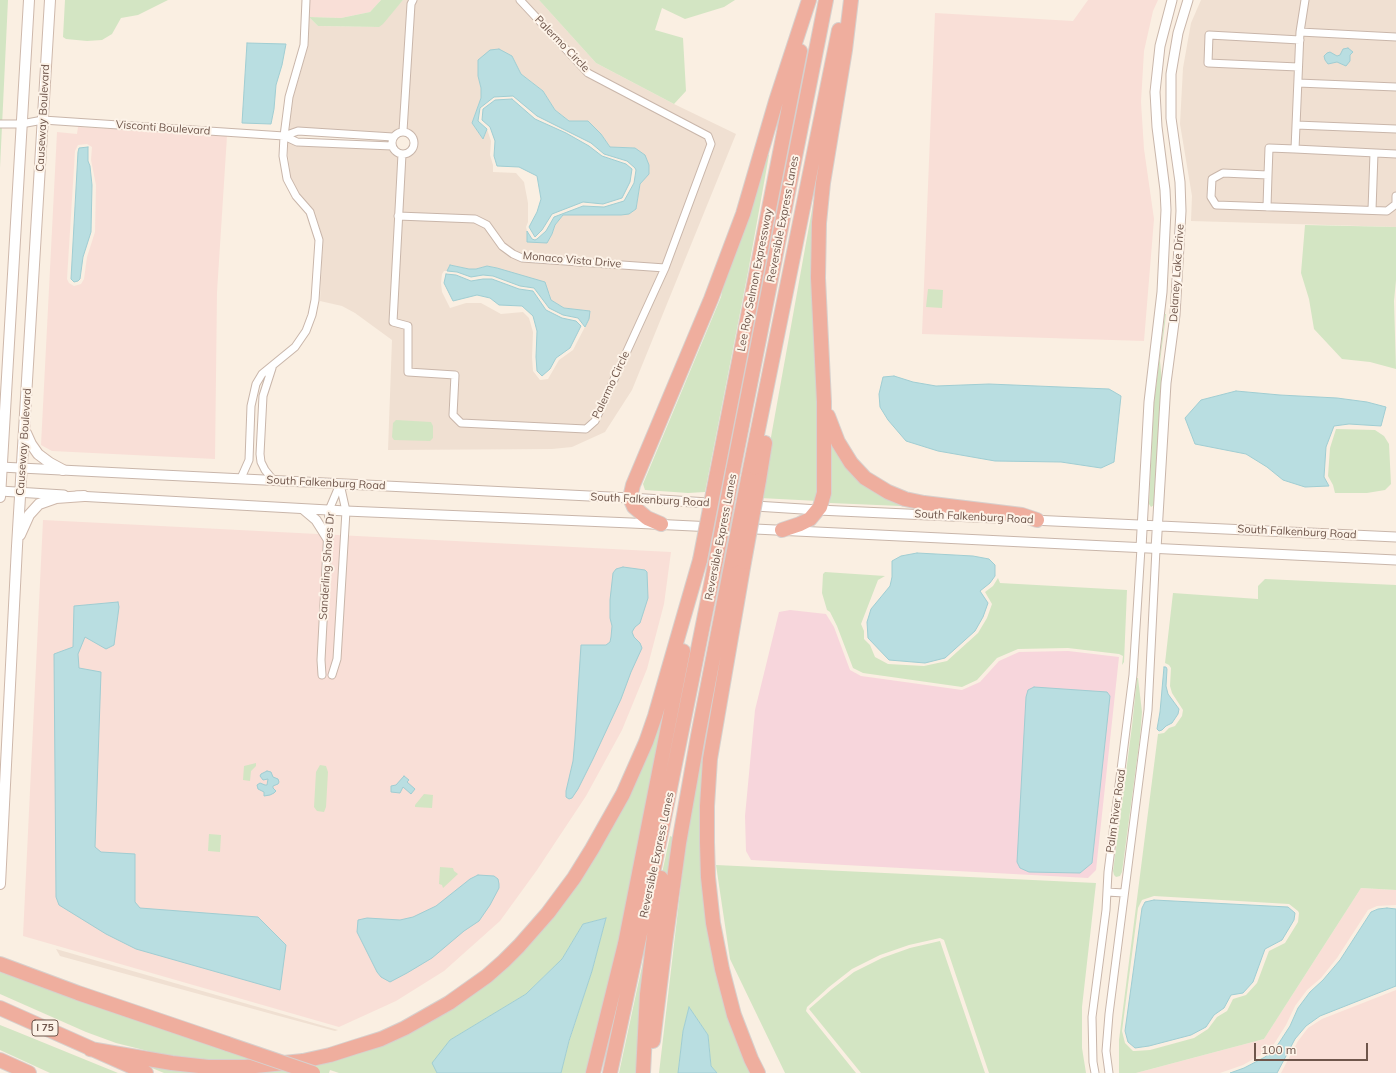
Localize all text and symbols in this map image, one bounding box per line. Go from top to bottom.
street label: Palermo Circle [532,13,592,75]
street label: Causeway Boulevard [34,64,52,172]
street label: Visconti Boulevard [115,118,211,138]
street label: Reversible Express Lanes [764,155,802,283]
street label: Lee Roy Selmon Expressway [735,207,775,353]
street label: Delaney Lake Drive [1167,224,1187,322]
street label: Monaco Vista Drive [522,249,622,271]
street label: Palermo Circle [590,349,632,421]
street label: Causeway Boulevard [14,388,34,496]
street label: South Falkenburg Road [266,473,386,493]
street label: Reversible Express Lanes [702,473,740,601]
street label: South Falkenburg Road [590,490,710,510]
street label: South Falkenburg Road [914,507,1034,527]
street label: Sanderling Shores Dr [317,512,337,620]
street label: South Falkenburg Road [1237,522,1357,542]
street label: Palm River Road [1104,768,1128,854]
street label: Reversible Express Lanes [637,791,677,919]
road number: I 75 [32,1020,58,1036]
scale bar [1256,1035,1370,1061]
text: 100 m [1261,1042,1296,1057]

